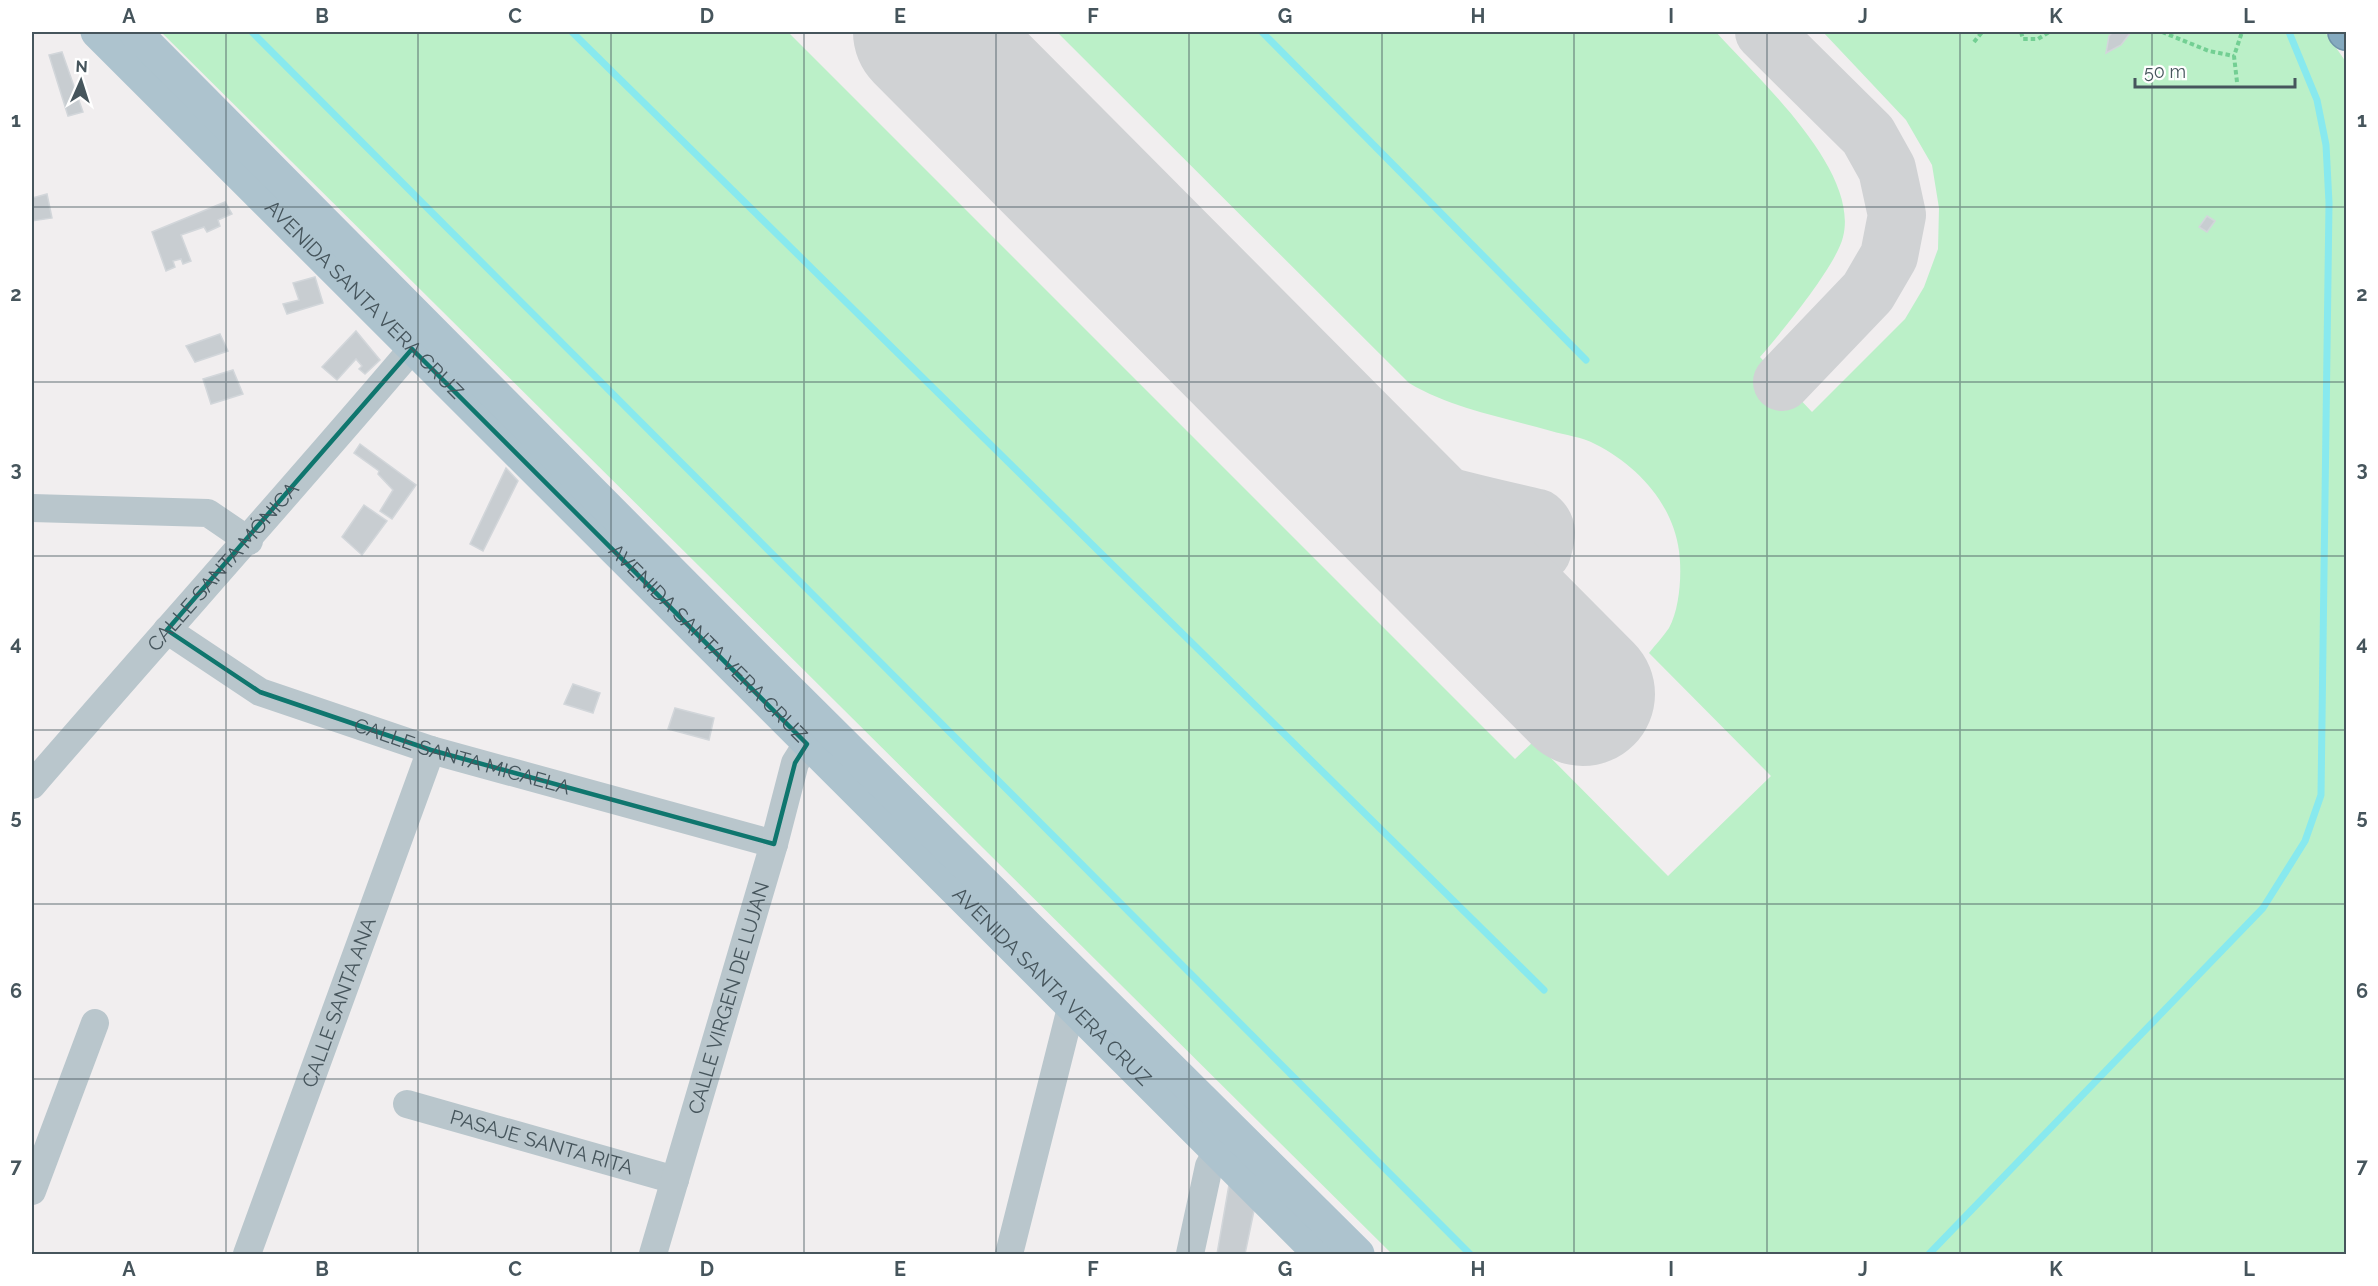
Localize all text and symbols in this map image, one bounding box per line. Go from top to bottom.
text: A [122,4,136,28]
text: B [315,4,329,28]
text: C [508,4,522,28]
text: D [700,4,714,28]
text: E [894,4,906,28]
text: F [1087,4,1099,28]
text: G [1278,4,1292,28]
text: H [1471,4,1485,28]
text: I [1668,4,1674,28]
text: J [1858,4,1868,28]
text: K [2049,4,2063,28]
text: L [2243,4,2255,28]
north arrow [51,51,111,111]
scale bar [2135,51,2296,89]
text: N [75,57,88,76]
text: 50 m [2144,61,2186,82]
text: 1 [11,108,21,132]
text: 1 [2357,108,2367,132]
street label: AVENIDA SANTA VERA CRUZ [260,195,469,403]
text: 2 [10,282,22,306]
text: 2 [2356,282,2368,306]
text: 3 [10,457,22,481]
text: 3 [2356,457,2368,481]
street label: CALLE SANTA MÓNICA [142,477,304,656]
street label: AVENIDA SANTA VERA CRUZ [604,539,812,747]
text: 4 [10,631,22,655]
text: 4 [2356,631,2368,655]
street label: CALLE SANTA MICAELA [351,713,573,800]
text: 5 [10,805,22,829]
text: 5 [2356,805,2368,829]
street label: CALLE VIRGEN DE LUJAN [683,879,774,1117]
street label: AVENIDA SANTA VERA CRUZ [948,882,1156,1090]
street label: CALLE SANTA ANA [297,913,381,1091]
text: 6 [10,979,22,1003]
text: 6 [2356,979,2368,1003]
street label: PASAJE SANTA RITA [447,1105,636,1180]
text: 7 [10,1154,22,1178]
text: 7 [2356,1154,2368,1178]
text: A [122,1257,136,1281]
text: B [315,1257,329,1281]
text: C [508,1257,522,1281]
text: D [700,1257,714,1281]
text: E [894,1257,906,1281]
text: F [1087,1257,1099,1281]
text: G [1278,1257,1292,1281]
text: H [1471,1257,1485,1281]
text: I [1668,1257,1674,1281]
text: J [1858,1257,1868,1281]
text: K [2049,1257,2063,1281]
text: L [2243,1257,2255,1281]

